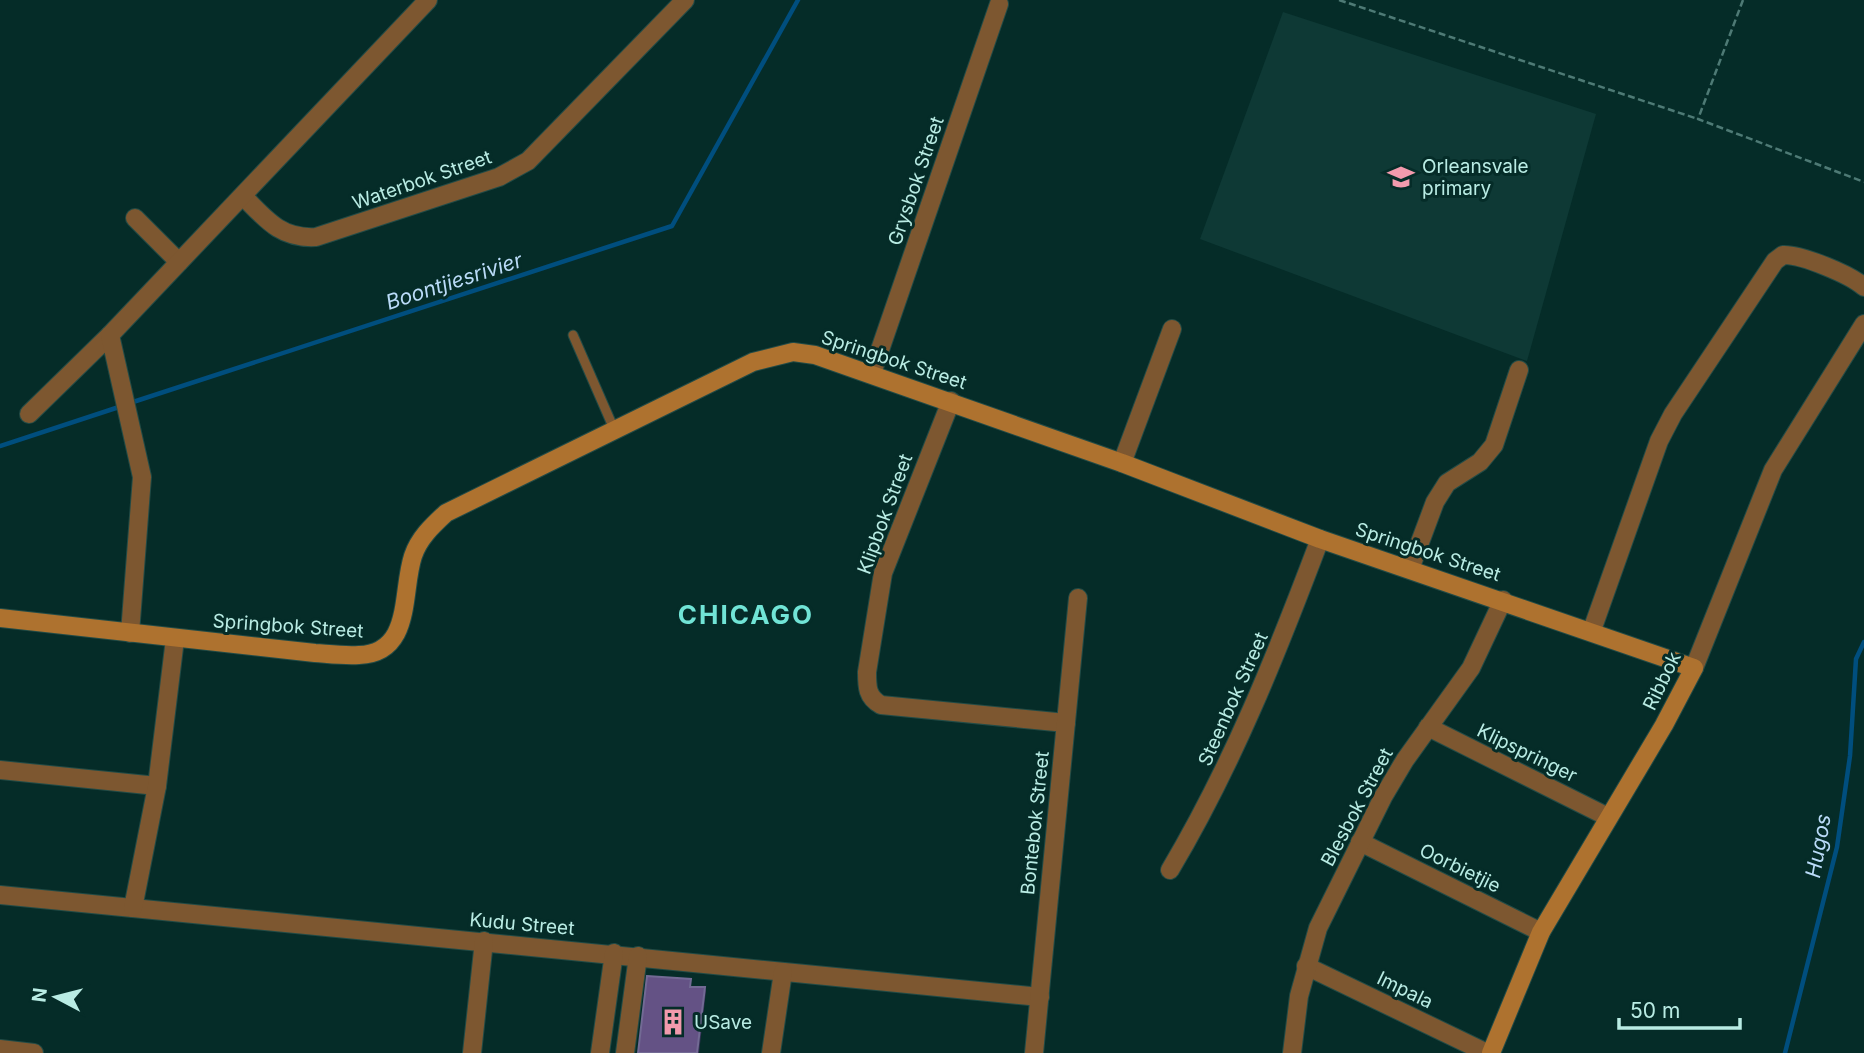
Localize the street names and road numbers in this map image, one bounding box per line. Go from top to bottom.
street label: Grysbok Street [883,114,949,248]
street label: Waterbok Street [350,145,494,215]
street label: Springbok Street [819,326,969,394]
street label: Klipbok Street [853,451,917,577]
street label: Springbok Street [1353,518,1503,586]
street label: Springbok Street [212,609,364,643]
street label: Steenbok Street [1193,629,1273,769]
street label: Ribbok [1638,648,1686,714]
street label: Klipspringer [1473,719,1581,787]
street label: Blesbok Street [1316,744,1398,870]
street label: Bontebok Street [1016,750,1054,896]
street label: Oorbietjie [1416,839,1504,897]
street label: Kudu Street [469,908,575,940]
street label: Impala [1373,967,1437,1013]

